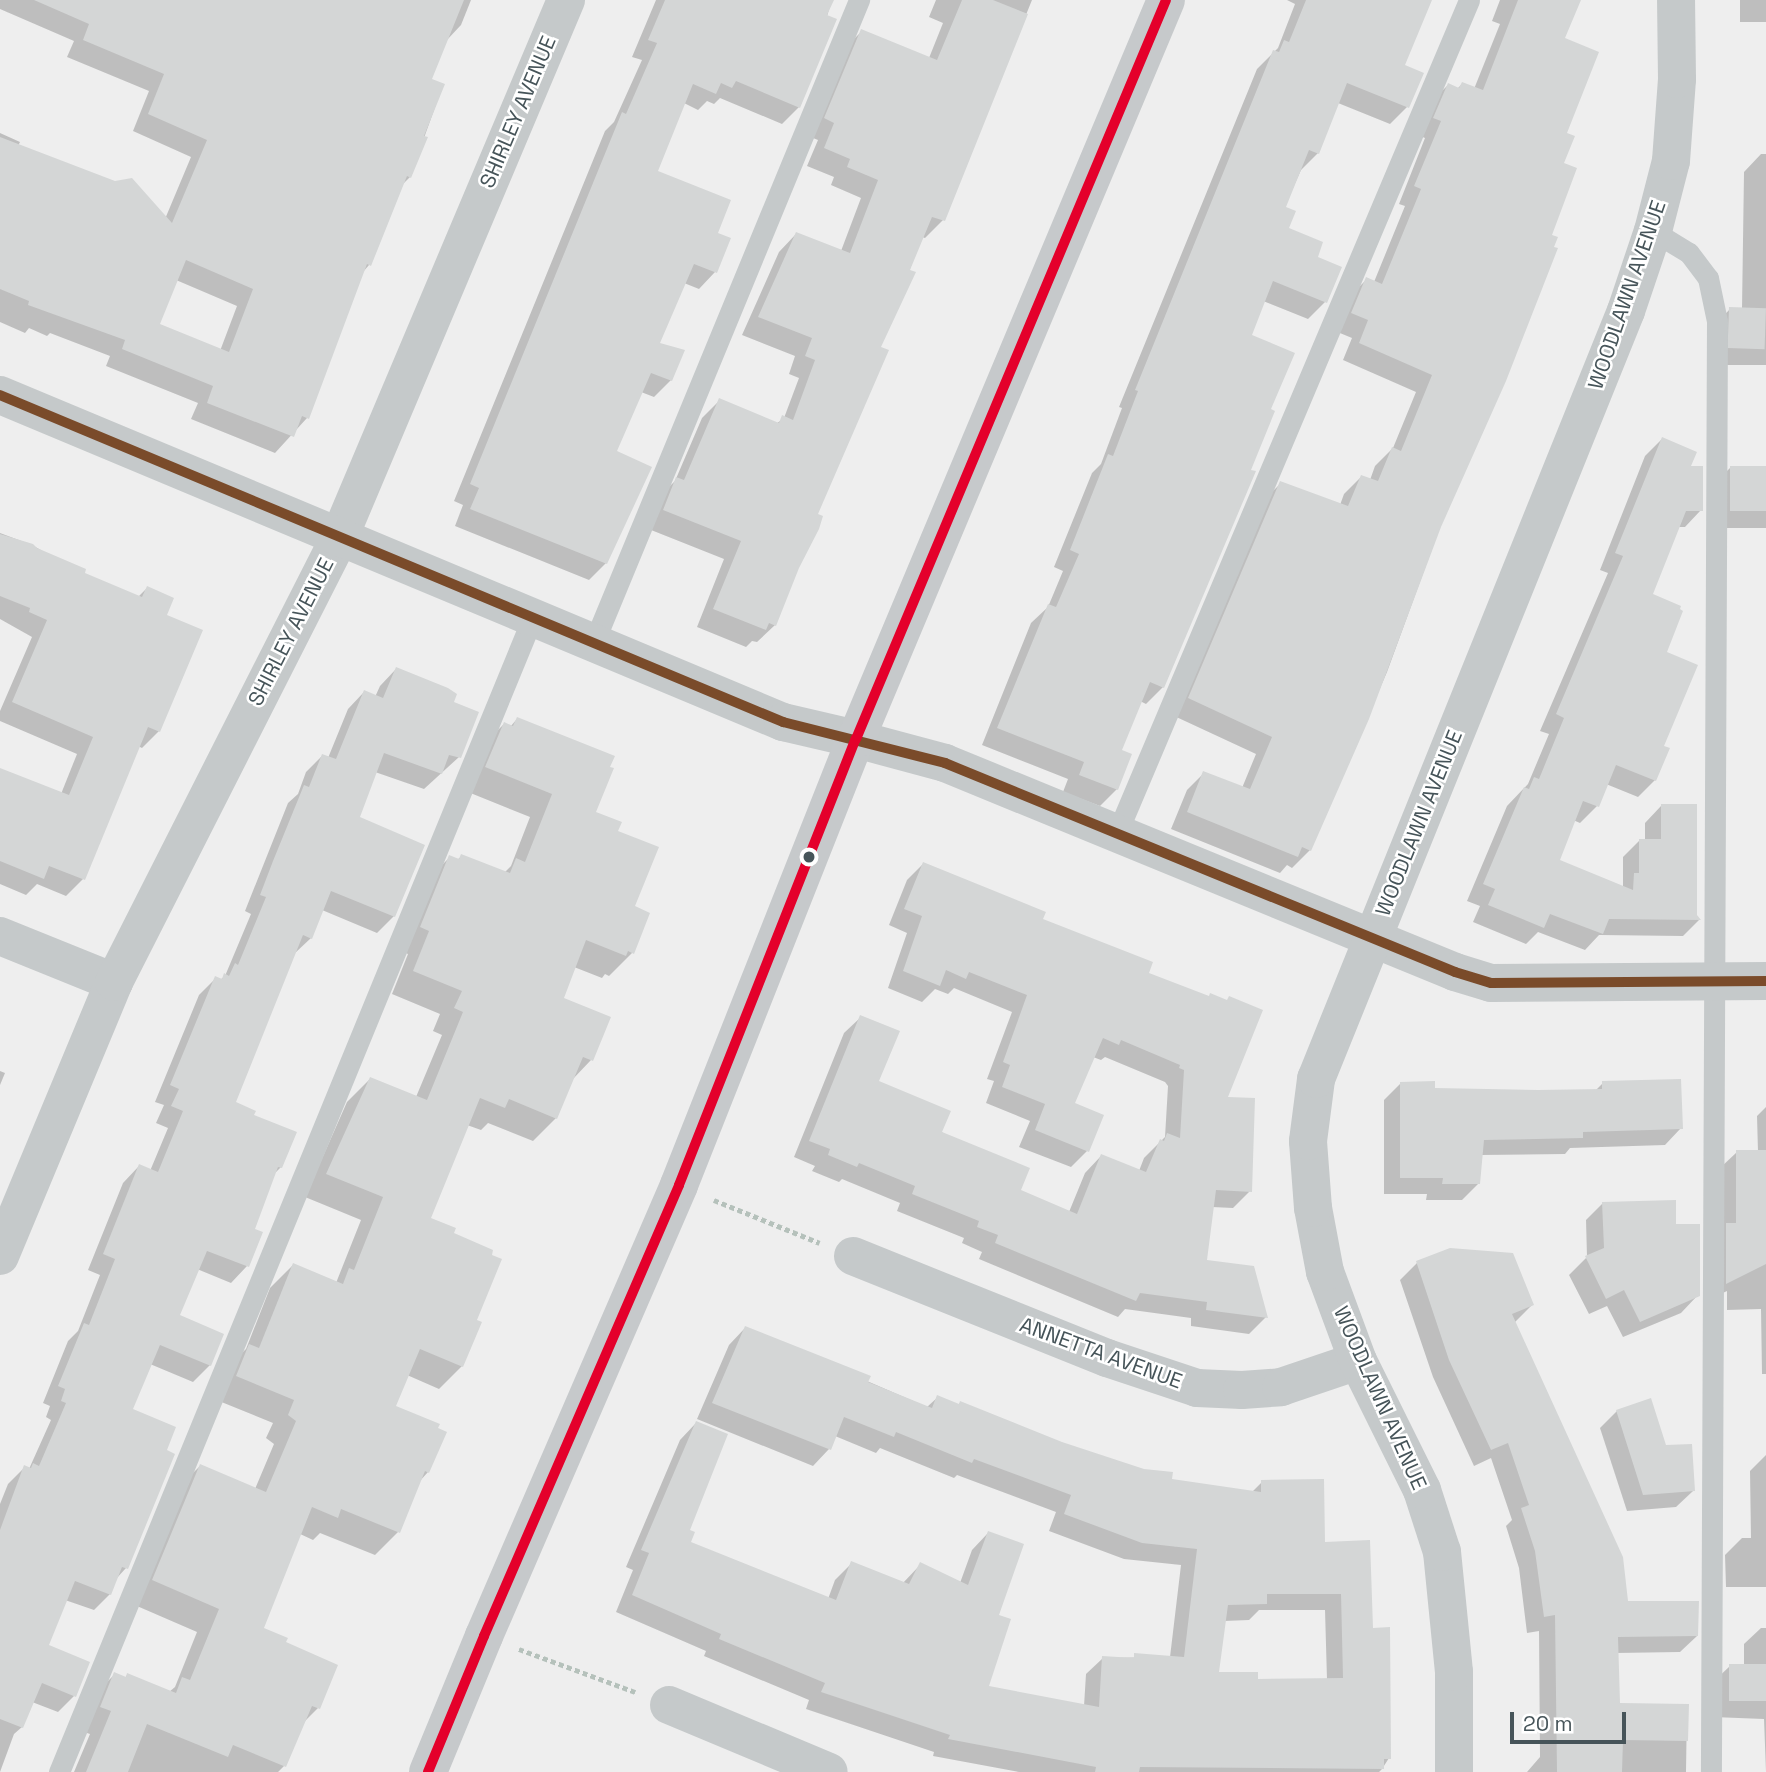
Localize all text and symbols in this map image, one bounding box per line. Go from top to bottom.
street label: SHIRLEY AVENUE [475,32,561,192]
street label: WOODLAWN AVENUE [1583,197,1671,393]
street label: SHIRLEY AVENUE [243,554,339,710]
street label: WOODLAWN AVENUE [1370,726,1468,920]
unlabelled marker [802,850,816,864]
street label: WOODLAWN AVENUE [1328,1302,1432,1494]
street label: ANNETTA AVENUE [1016,1312,1186,1394]
scale bar [1514,1698,1630,1742]
text: 20 m [1523,1710,1573,1737]

